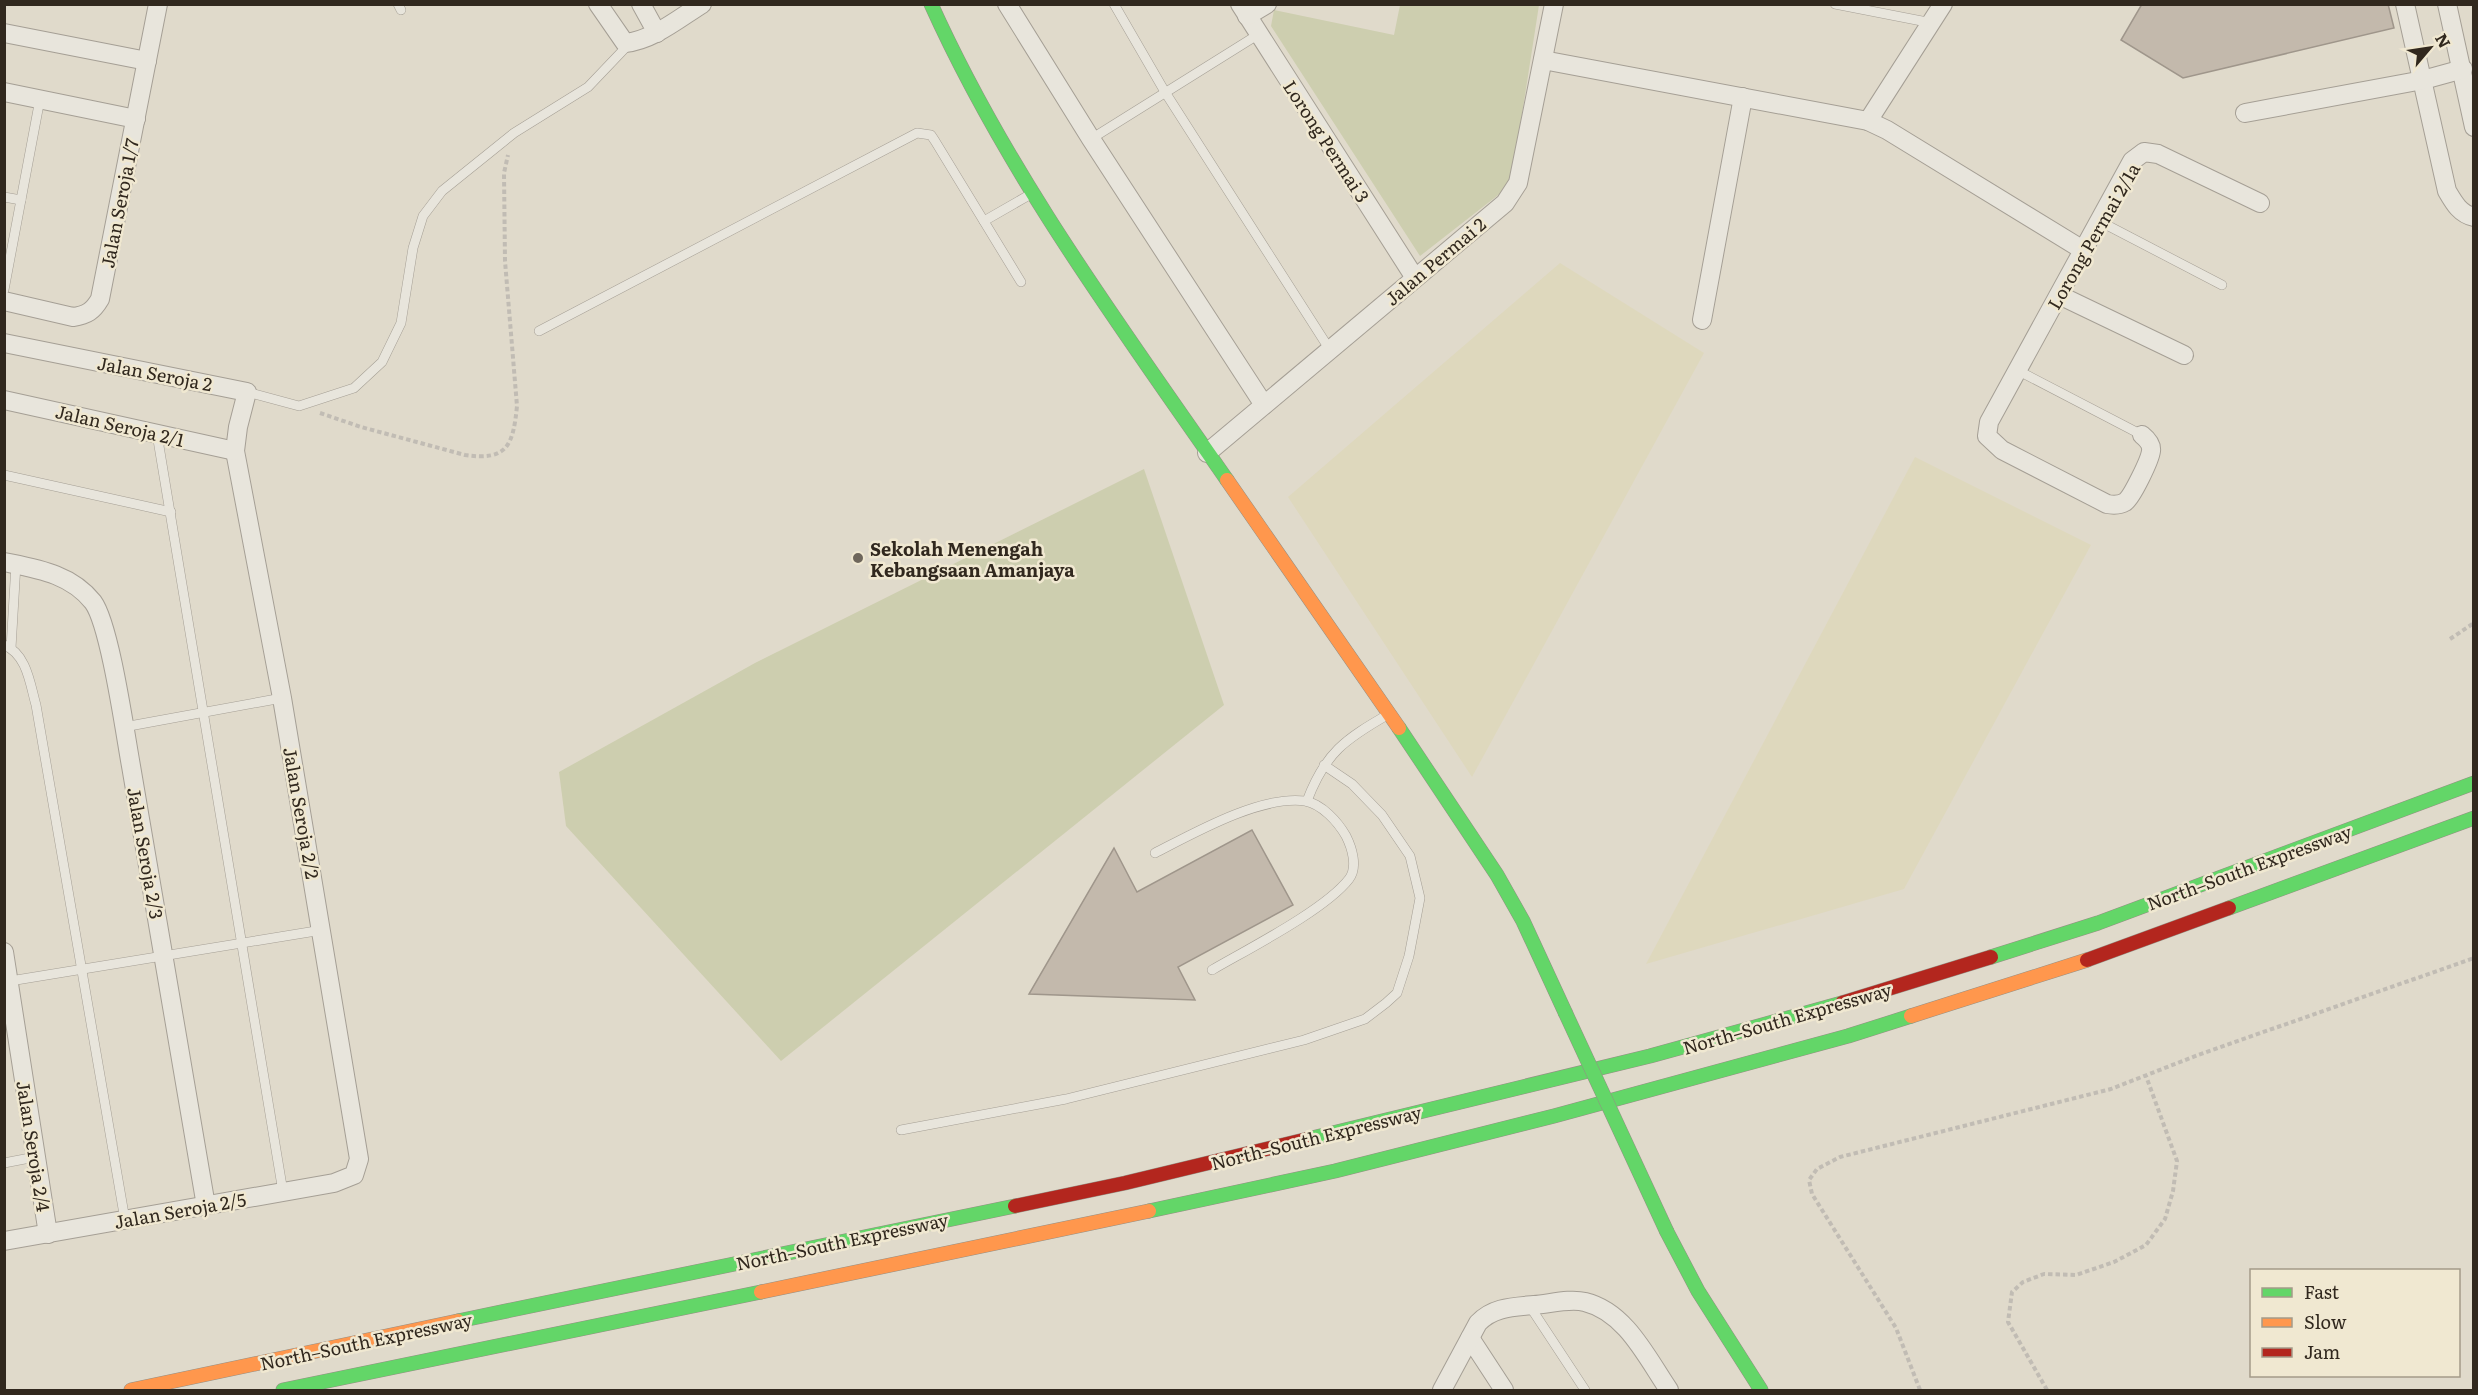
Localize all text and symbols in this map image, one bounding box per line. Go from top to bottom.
north arrow [2400,18,2460,78]
text: N [2430,29,2458,52]
street label: Lorong Permai 3 [1277,74,1377,208]
street label: Jalan Seroja 1/7 [93,136,145,270]
street label: Lorong Permai 2/1a [2040,157,2146,314]
street label: Jalan Permai 2 [1379,211,1491,311]
street label: Jalan Seroja 2 [95,349,215,397]
street label: Jalan Seroja 2/1 [53,397,187,453]
place label: Sekolah Menengah Kebangsaan Amanjaya [870,535,1075,583]
marker: Sekolah Menengah Kebangsaan Amanjaya [851,551,865,565]
street label: Jalan Seroja 2/2 [277,745,327,881]
street label: Jalan Seroja 2/3 [121,785,171,921]
street label: North–South Expressway [2143,817,2356,917]
street label: North–South Expressway [1679,975,1895,1061]
street label: Jalan Seroja 2/4 [10,1078,58,1214]
street label: North–South Expressway [1208,1098,1425,1176]
street label: Jalan Seroja 2/5 [112,1185,248,1235]
street label: North–South Expressway [733,1205,951,1277]
legend [2250,1269,2460,1377]
text: Fast [2304,1278,2340,1305]
street label: North–South Expressway [257,1305,475,1377]
text: Slow [2304,1308,2347,1335]
text: Jam [2304,1338,2340,1365]

